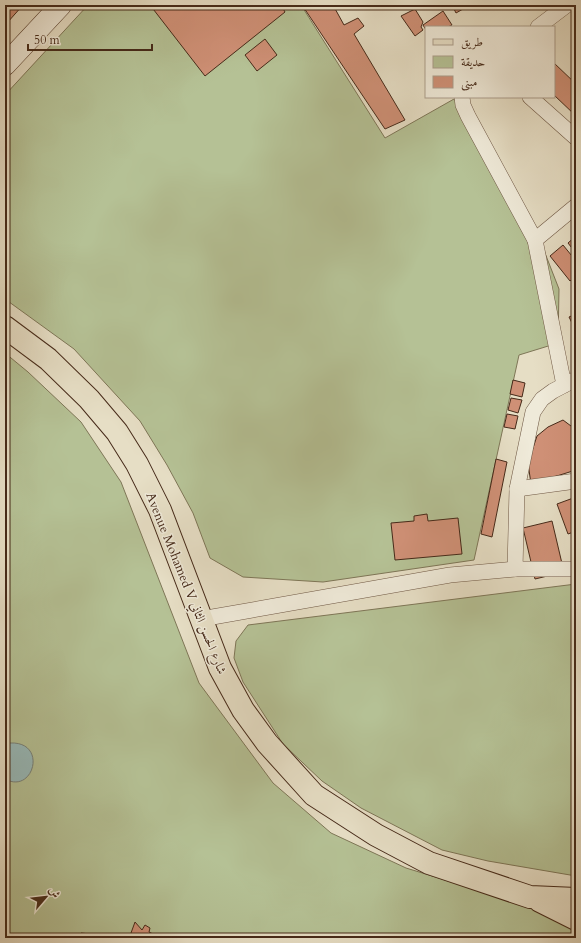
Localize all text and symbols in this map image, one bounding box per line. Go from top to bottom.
scale bar [28,26,152,52]
legend [425,26,555,98]
text: 50 m [34,32,61,48]
text: طريق [461,34,483,50]
text: حديقة [461,54,485,70]
text: مبنى [461,74,477,91]
street label: Avenue Mohamed V شارع الحسن الثاني [139,490,231,678]
north arrow [26,877,66,917]
text: ش [45,884,64,901]

